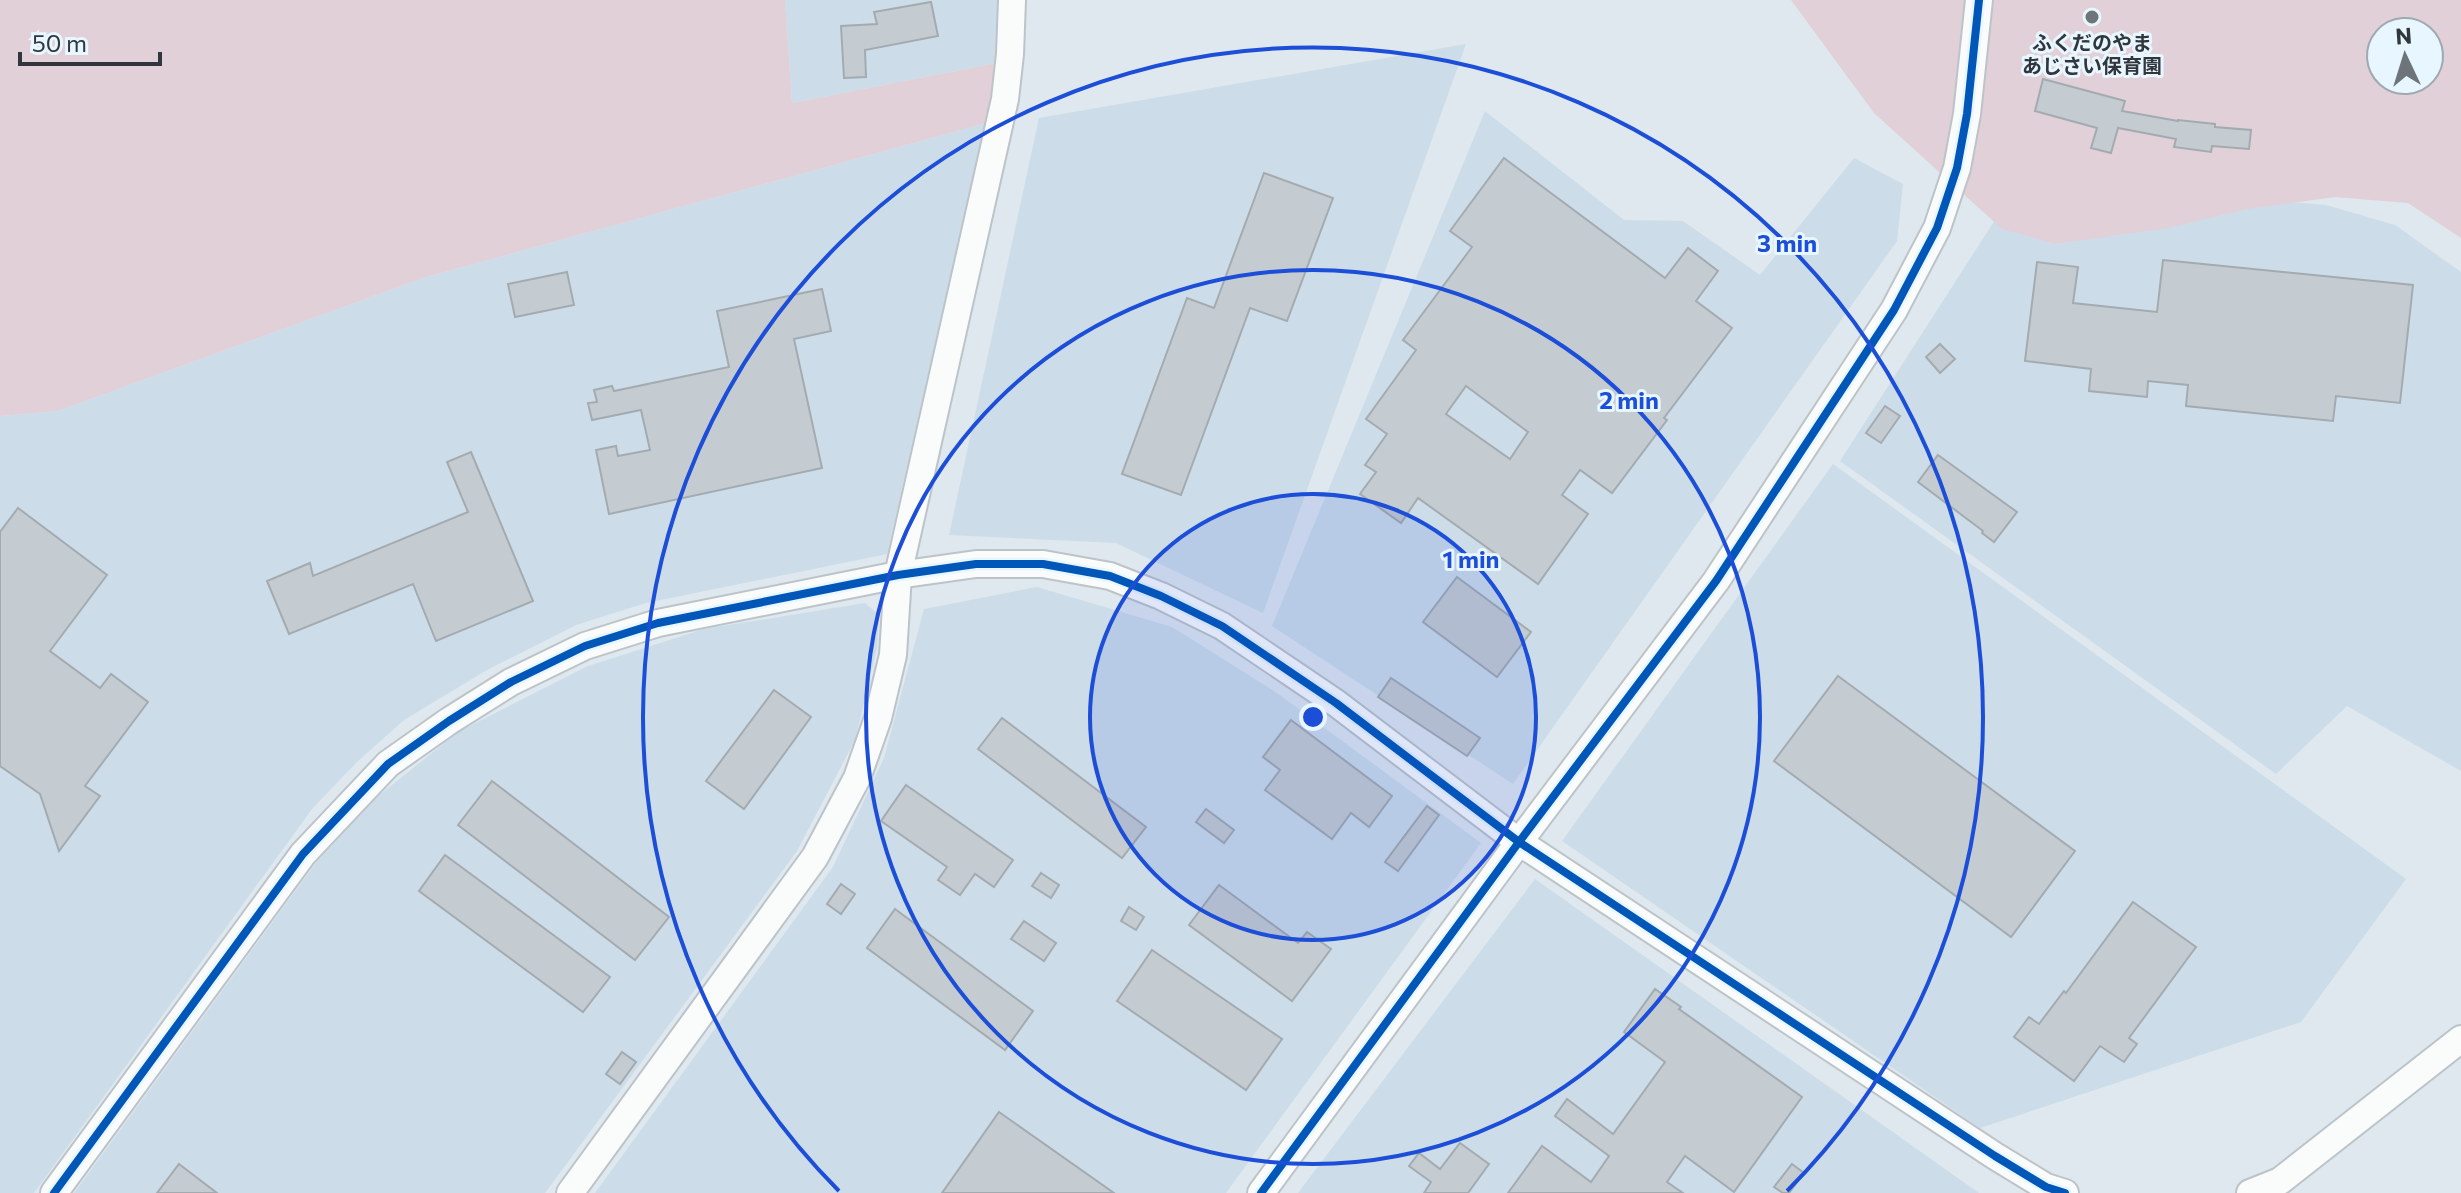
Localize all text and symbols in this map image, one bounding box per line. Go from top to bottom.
marker: ふくだのやま あじさい保育園 [2083,8,2101,26]
scale bar [20,16,160,66]
north arrow [2365,16,2445,96]
text: N [2394,22,2413,50]
text: 50 m [32,28,87,57]
place label: ふくだのやま あじさい保育園 [2022,30,2162,77]
text: 3 min [1757,228,1817,257]
text: 2 min [1599,385,1659,414]
text: 1 min [1443,544,1499,573]
centre of rings [1299,703,1327,731]

